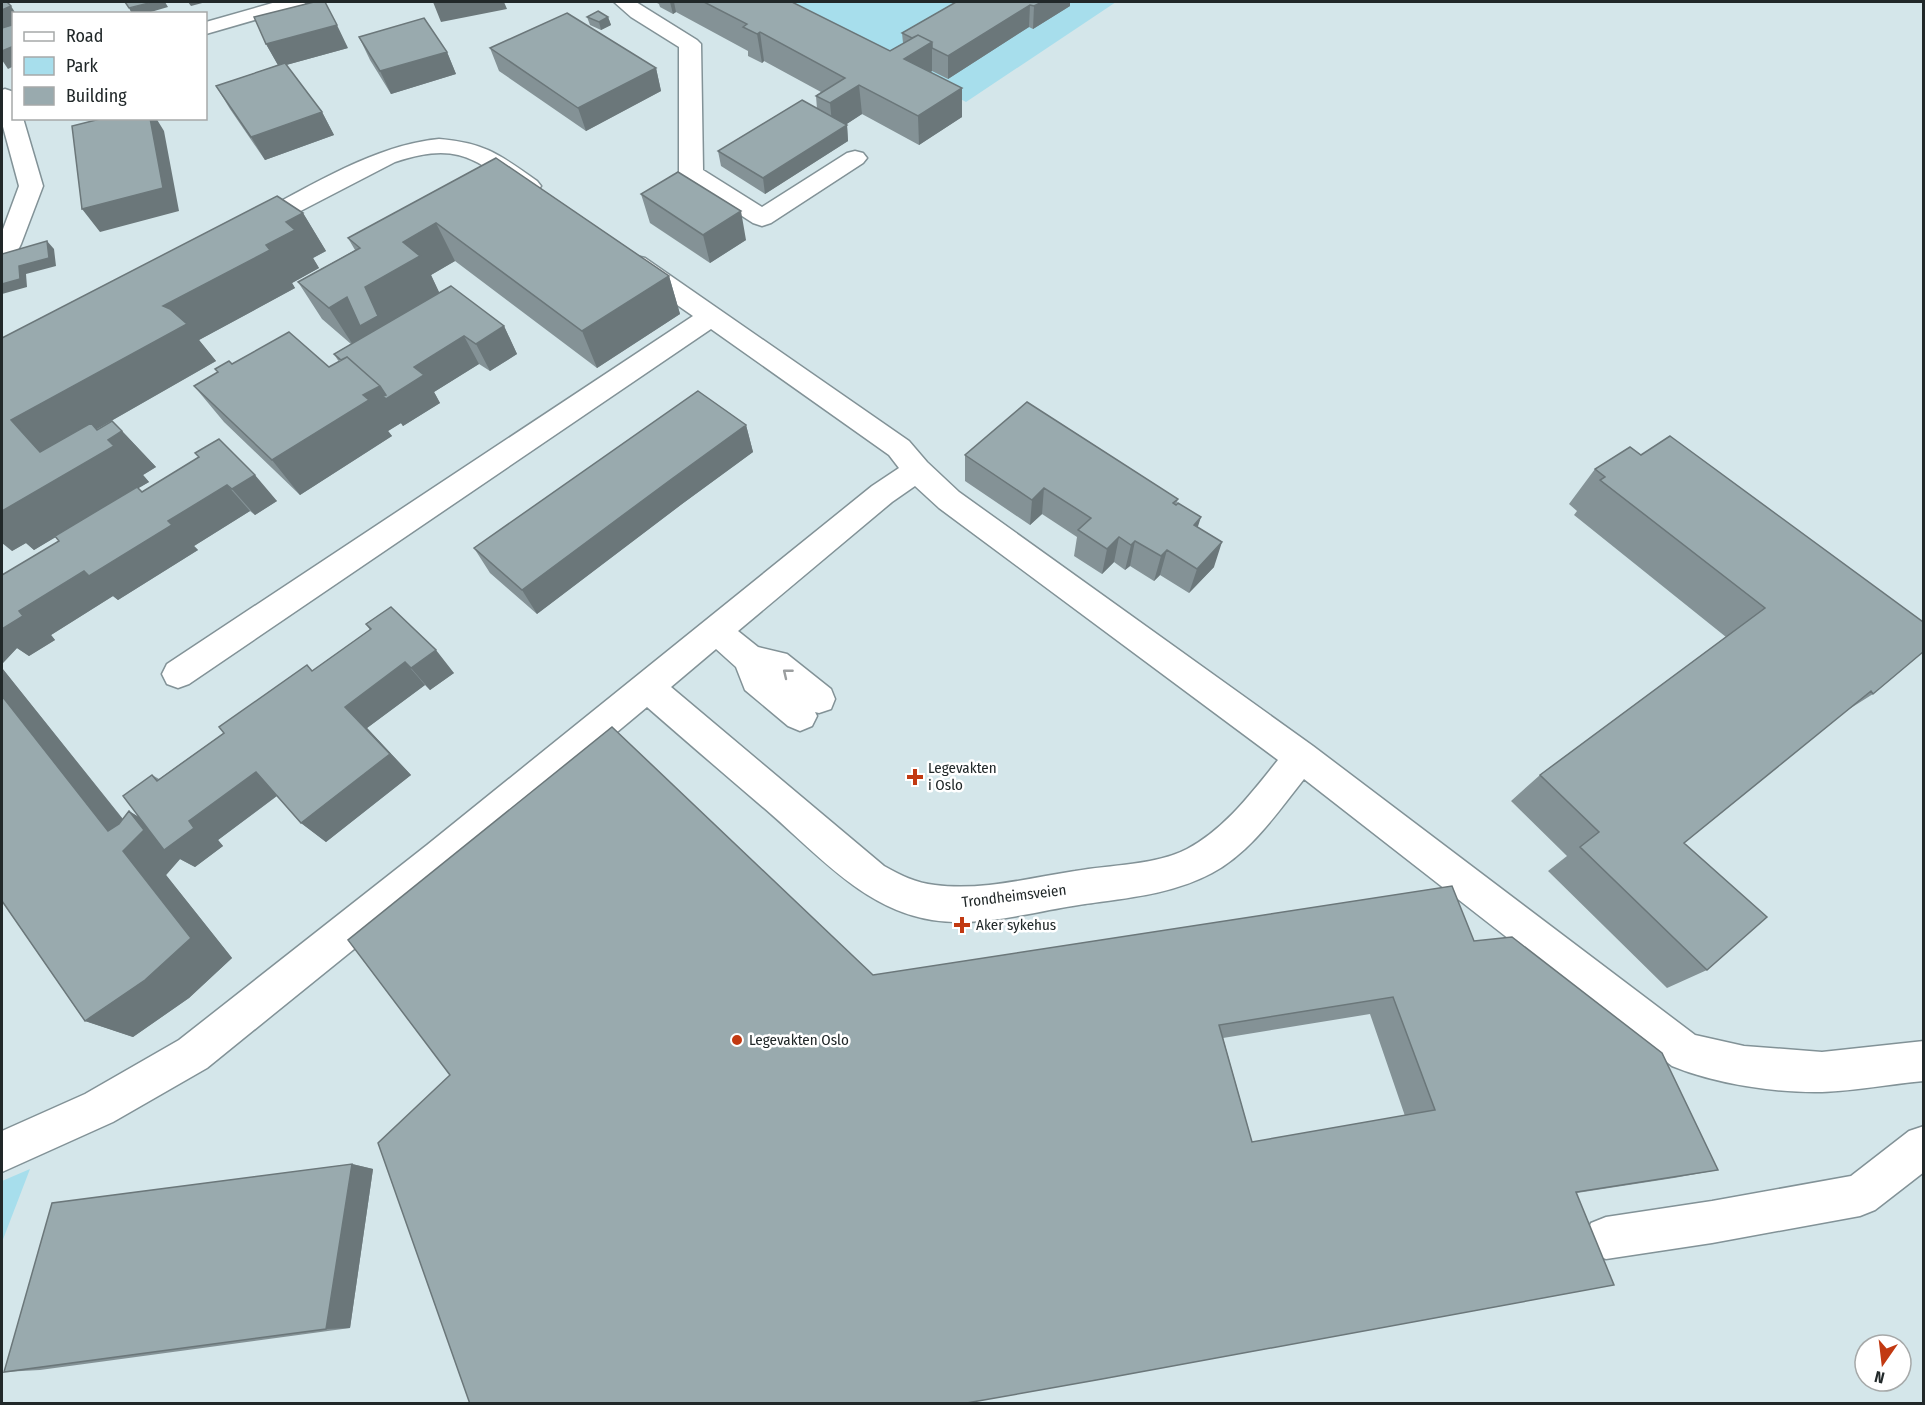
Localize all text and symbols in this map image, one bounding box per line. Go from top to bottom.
legend [12,12,207,120]
text: Road [66,25,103,47]
text: Park [66,55,99,77]
text: Building [66,85,127,107]
one-way arrow [783,669,794,680]
place label: Legevakten i Oslo [928,759,997,794]
marker: Legevakten i Oslo [906,768,924,786]
street label: Trondheimsveien [961,881,1067,911]
marker: Aker sykehus [953,916,971,934]
place label: Aker sykehus [976,916,1056,934]
place label: Legevakten Oslo [749,1031,849,1049]
marker: Legevakten Oslo [730,1033,744,1047]
north arrow [1853,1333,1913,1393]
text: N [1873,1367,1886,1387]

